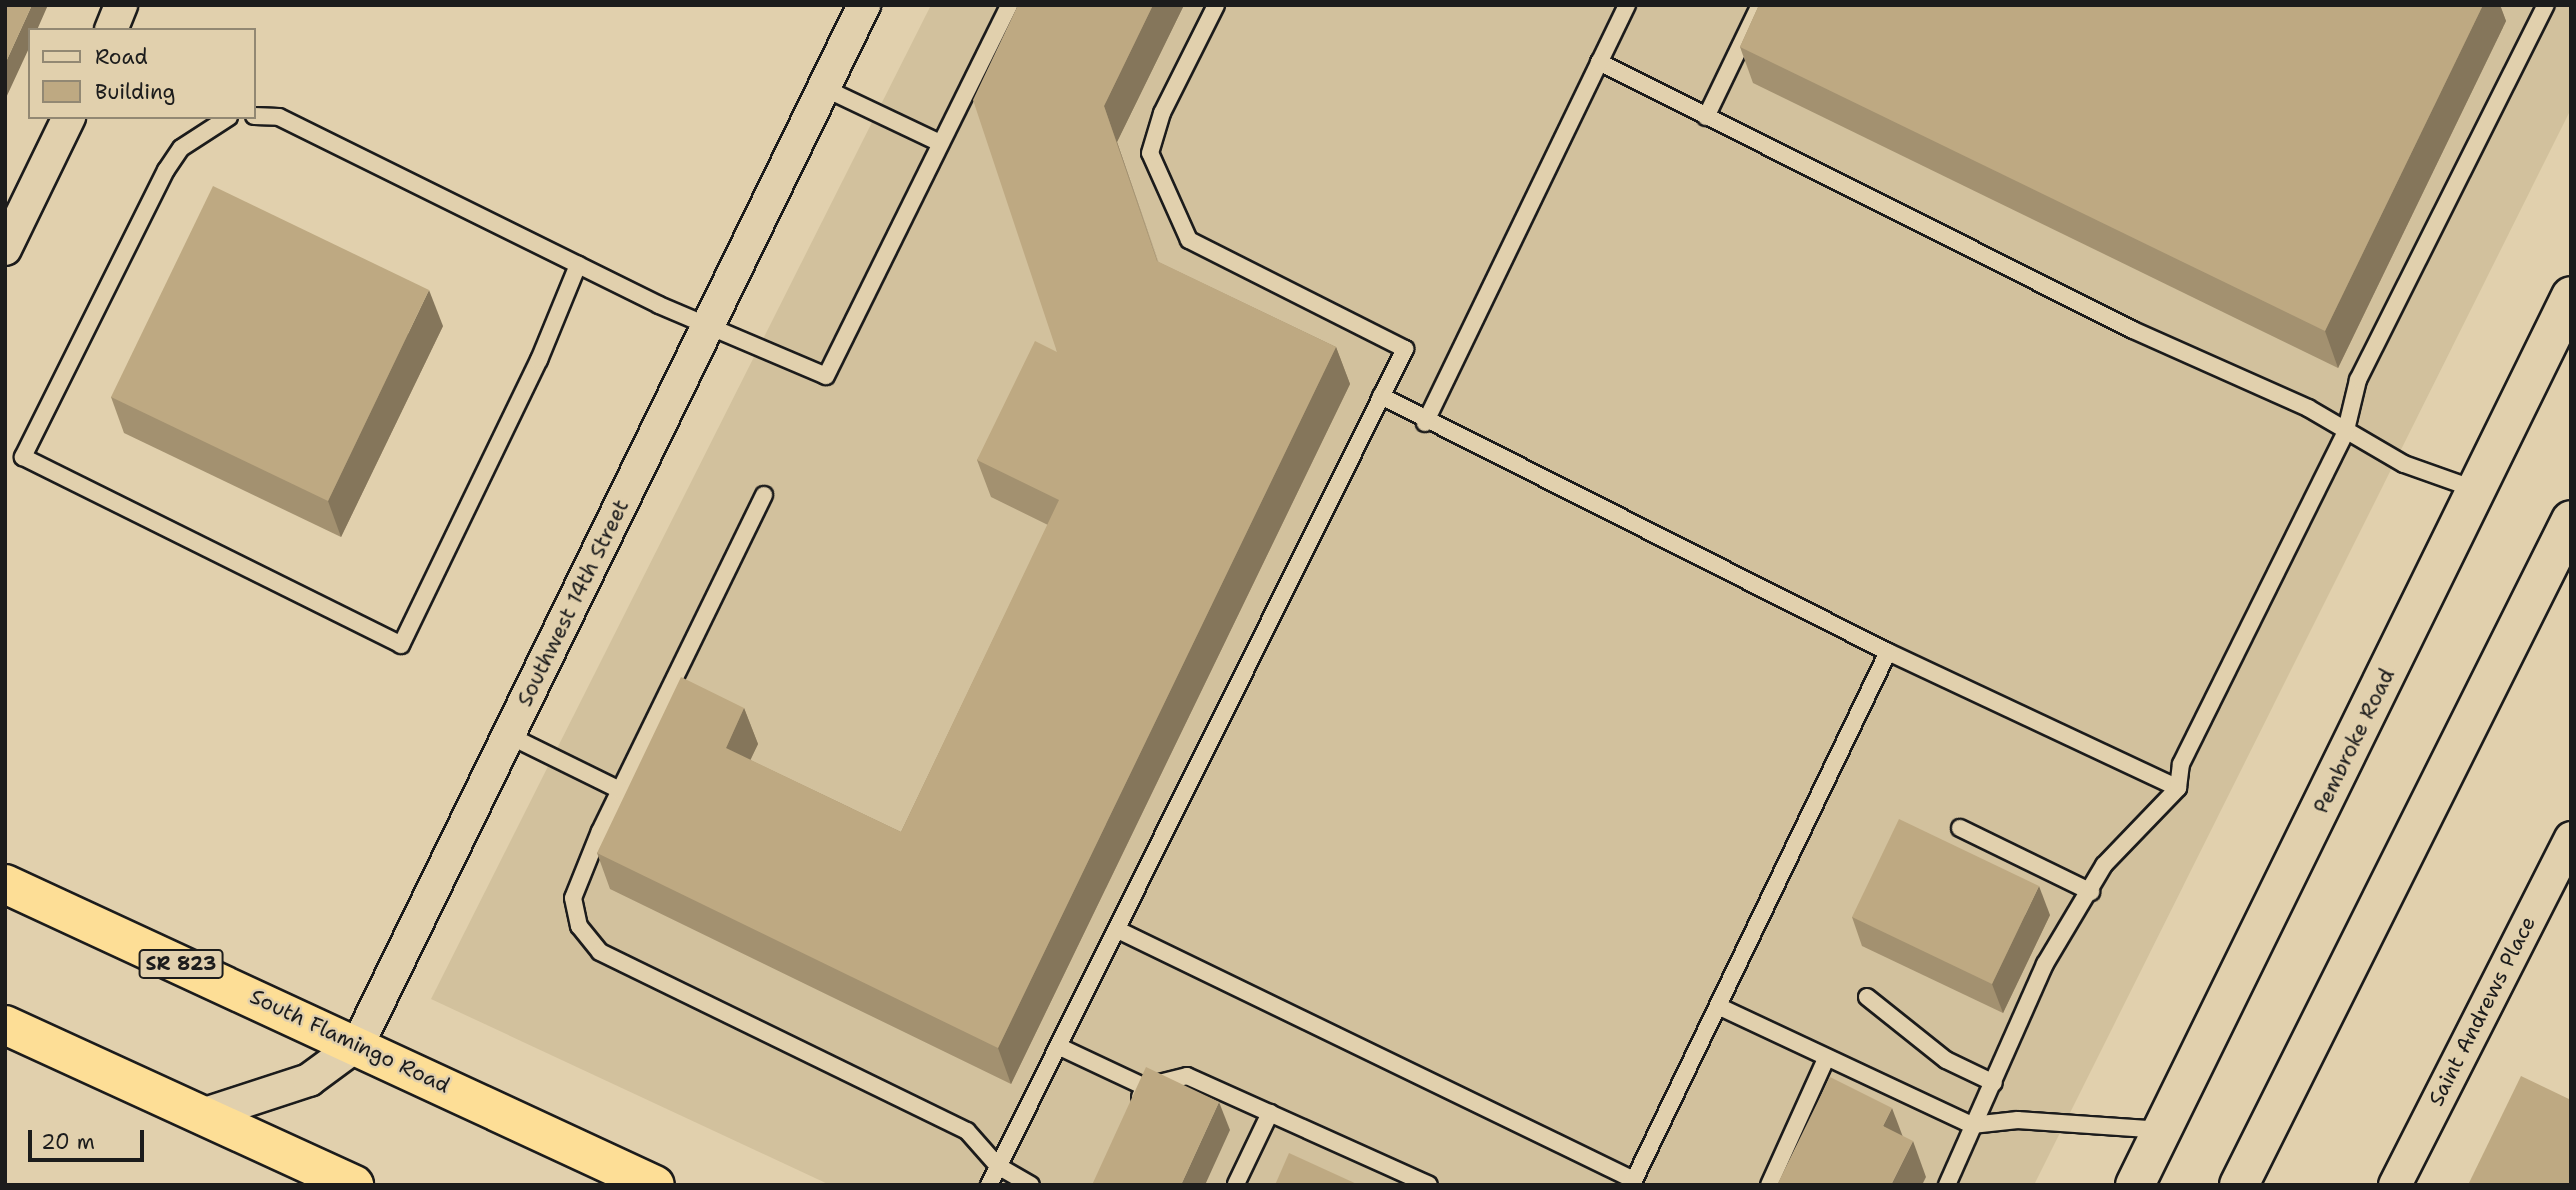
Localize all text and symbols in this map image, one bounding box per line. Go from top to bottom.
legend [28,28,256,119]
text: Road [95,43,148,71]
text: Building [95,78,175,106]
street label: Southwest 14th Street [512,496,634,710]
street label: Pembroke Road [2308,665,2400,817]
street label: Saint Andrews Place [2423,912,2541,1110]
road number: SR 823 [137,948,225,980]
street label: South Flamingo Road [246,984,454,1098]
scale bar [32,1116,147,1160]
text: 20 m [41,1128,95,1156]

